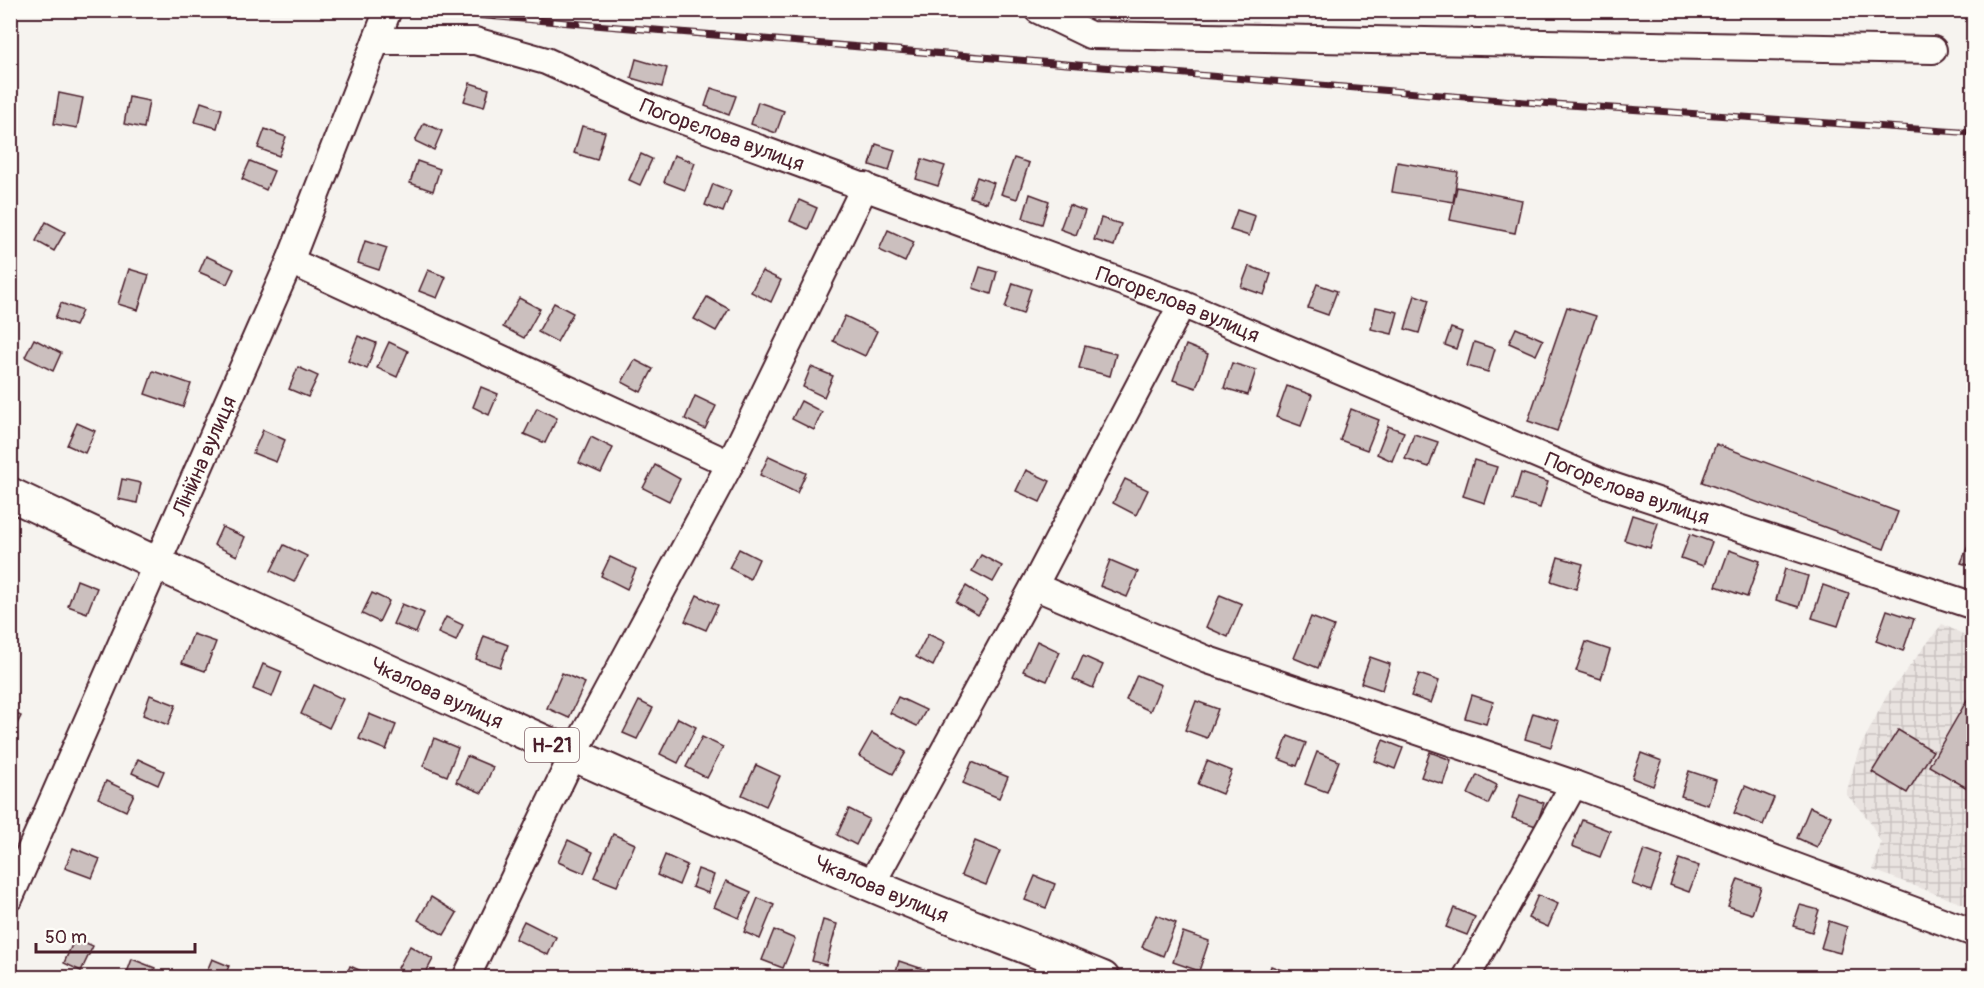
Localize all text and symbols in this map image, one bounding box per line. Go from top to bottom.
street label: Погорєлова вулиця [635,93,808,178]
street label: Погорєлова вулиця [1092,261,1263,349]
street label: Лінійна вулиця [166,392,243,521]
street label: Погорєлова вулиця [1541,446,1713,531]
street label: Чкалова вулиця [366,652,507,735]
road number: Н-21 [525,728,579,762]
street label: Чкалова вулиця [810,849,952,929]
scale bar [36,916,195,954]
text: 50 m [45,926,87,949]

